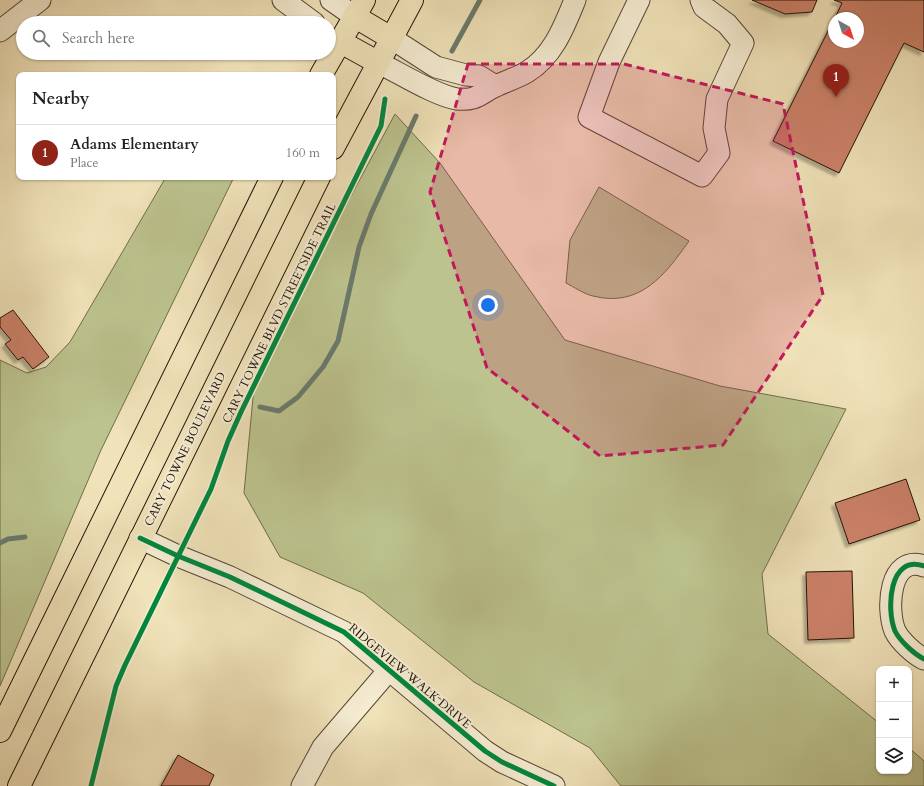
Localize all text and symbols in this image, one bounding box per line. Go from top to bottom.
north arrow [828,12,864,48]
search box [16,16,336,60]
icon: search [30,27,52,49]
text: Search here [62,28,135,48]
pin: 1 [823,64,849,97]
text: Nearby [32,87,89,110]
text: Adams Elementary [70,134,199,154]
text: 1 [42,144,48,162]
text: 160 m [286,144,320,162]
text: Place [70,154,98,172]
street label: CARY TOWNE BLVD STREETSIDE TRAIL [219,200,340,426]
your location [478,295,498,315]
street label: CARY TOWNE BOULEVARD [141,369,230,529]
street label: RIDGEVIEW WALK DRIVE [345,620,475,732]
map controls [876,666,912,774]
button: + [876,666,912,702]
button: − [876,702,912,738]
button: layers [876,738,912,774]

